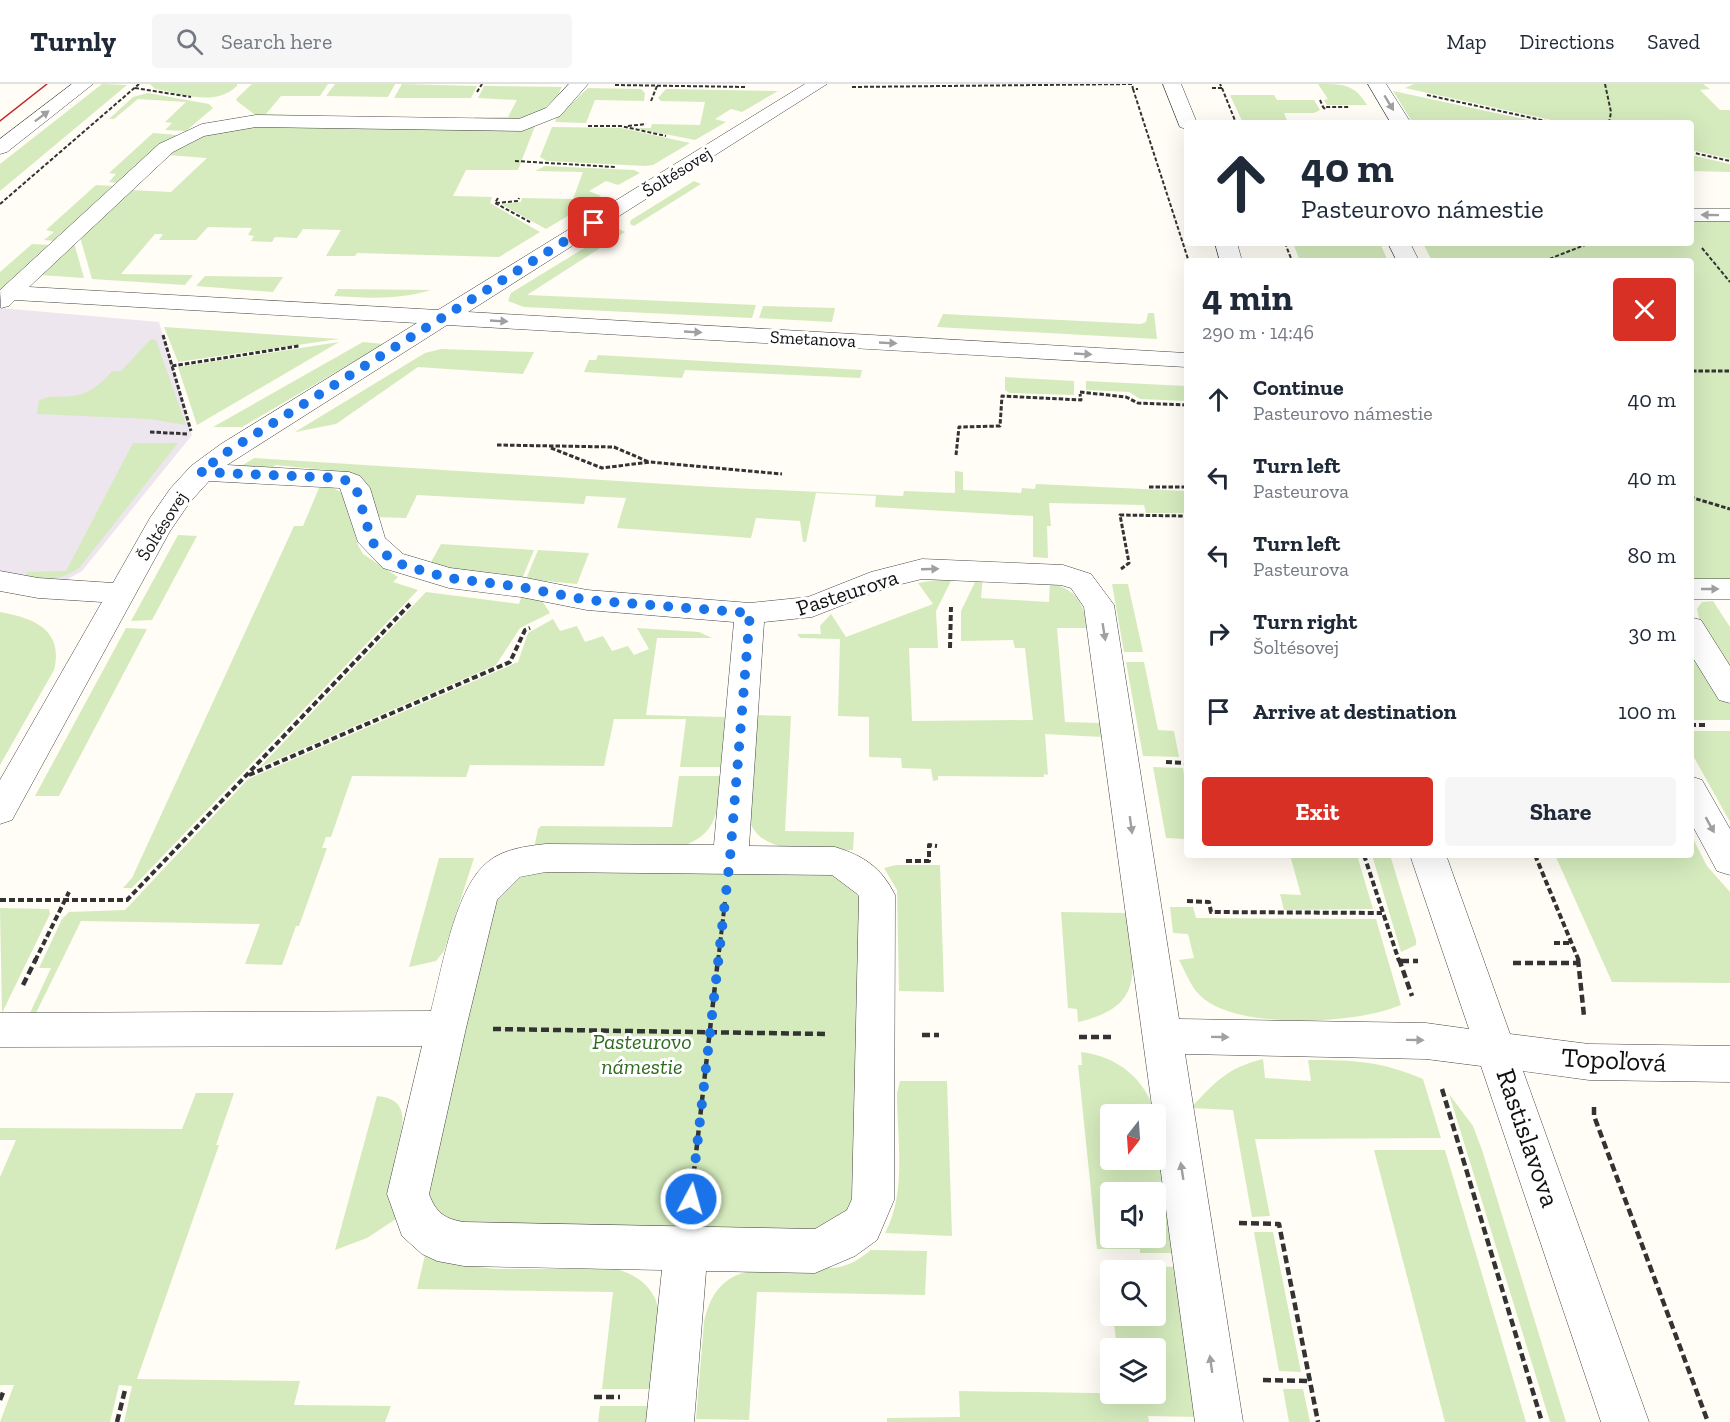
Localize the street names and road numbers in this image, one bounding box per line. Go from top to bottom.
street label: Šoltésovej [638,142,716,202]
street label: Smetanova [769,326,857,352]
street label: Šoltésovej [132,487,192,565]
street label: Pasteurova [793,563,902,622]
street label: Topoľová [1561,1041,1667,1079]
street label: Rastislavova [1489,1065,1567,1211]

